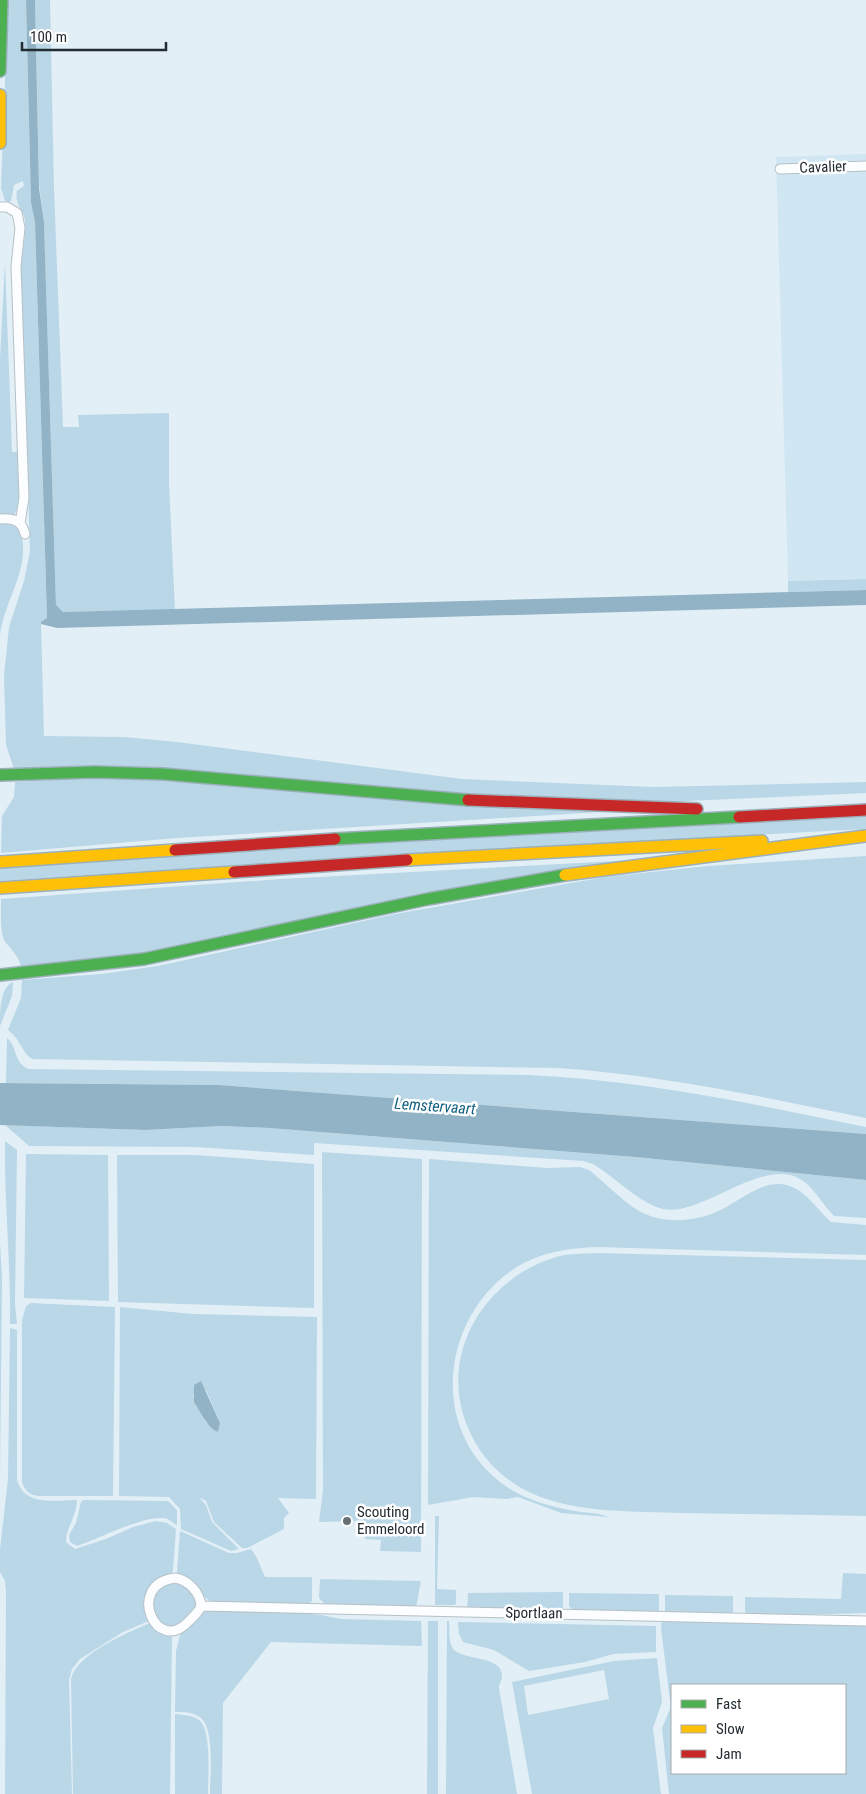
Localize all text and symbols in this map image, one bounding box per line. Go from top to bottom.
scale bar [22,20,166,52]
text: 100 m [30,28,67,46]
street label: Cavalier [799,157,848,177]
water label: Lemstervaart [394,1094,477,1118]
place label: Scouting Emmeloord [357,1503,424,1538]
marker: Scouting Emmeloord [341,1515,353,1527]
street label: Sportlaan [505,1604,563,1622]
legend [671,1684,846,1774]
text: Fast [716,1695,741,1713]
text: Slow [716,1720,745,1738]
text: Jam [716,1745,742,1763]

